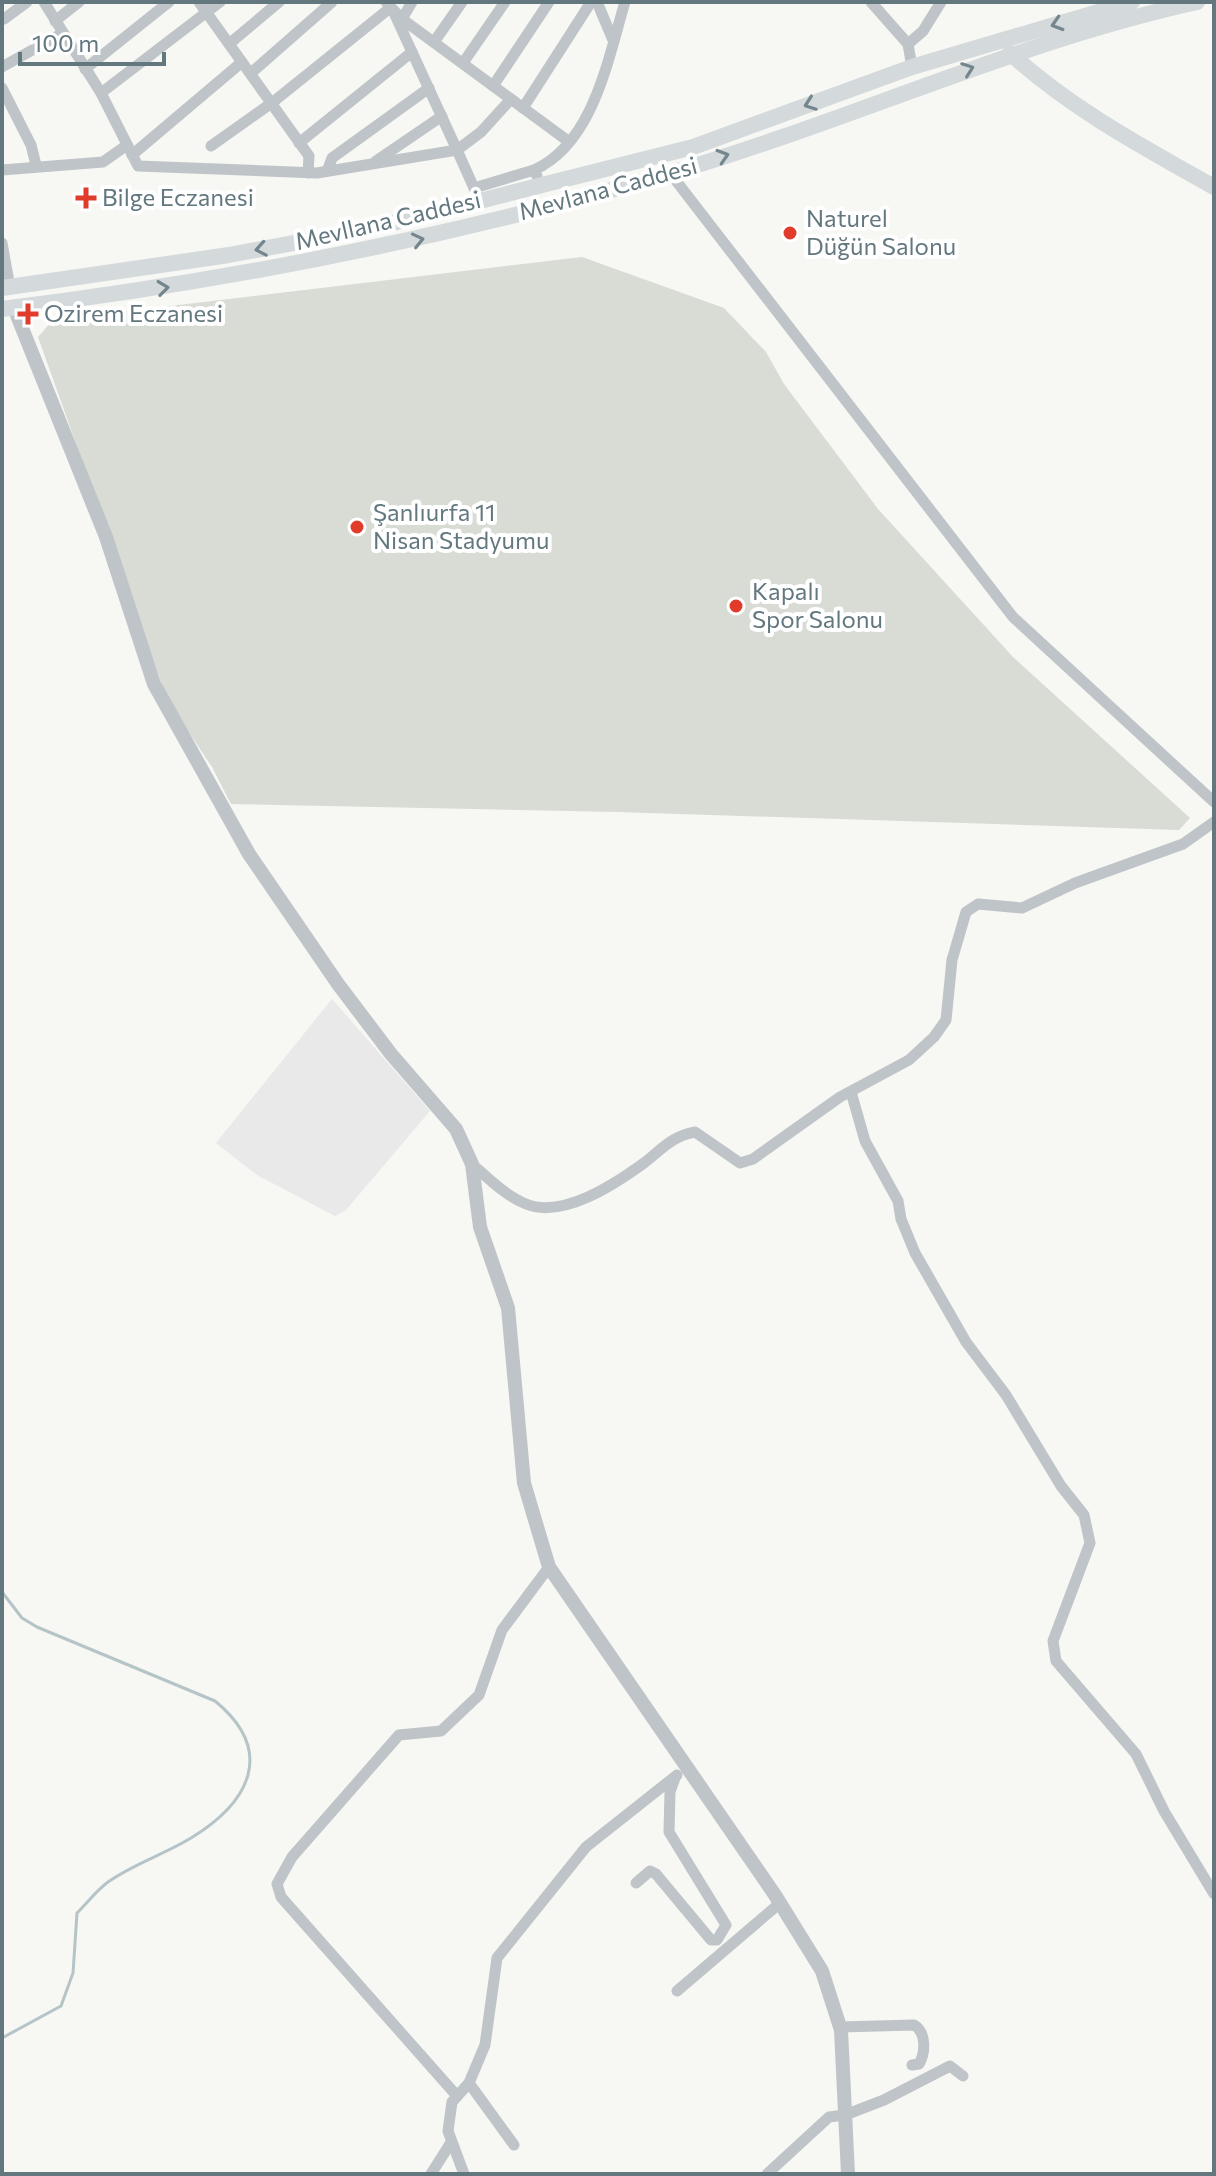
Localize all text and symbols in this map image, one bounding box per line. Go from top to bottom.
one-way arrow [1051,15,1065,31]
scale bar [20,16,164,66]
text: 100 m [32,28,99,57]
one-way arrow [960,62,974,79]
one-way arrow [804,95,818,111]
street label: Mevlana Caddesi [515,150,700,225]
one-way arrow [715,150,729,166]
place label: Bilge Eczanesi [102,182,254,211]
street label: Mevllana Caddesi [292,184,483,255]
marker: Bilge Eczanesi [77,189,95,207]
place label: Naturel Düğün Salonu [806,203,956,260]
marker: Naturel Düğün Salonu [781,224,799,242]
one-way arrow [411,232,424,249]
one-way arrow [255,240,269,257]
one-way arrow [156,279,169,296]
place label: Ozirem Eczanesi [44,298,223,327]
marker: Ozirem Eczanesi [19,305,37,323]
place label: Şanlıurfa 11 Nisan Stadyumu [373,497,549,554]
marker: Şanlıurfa 11 Nisan Stadyumu [348,518,366,536]
place label: Kapalı Spor Salonu [752,576,883,633]
marker: Kapalı Spor Salonu [727,597,745,615]

